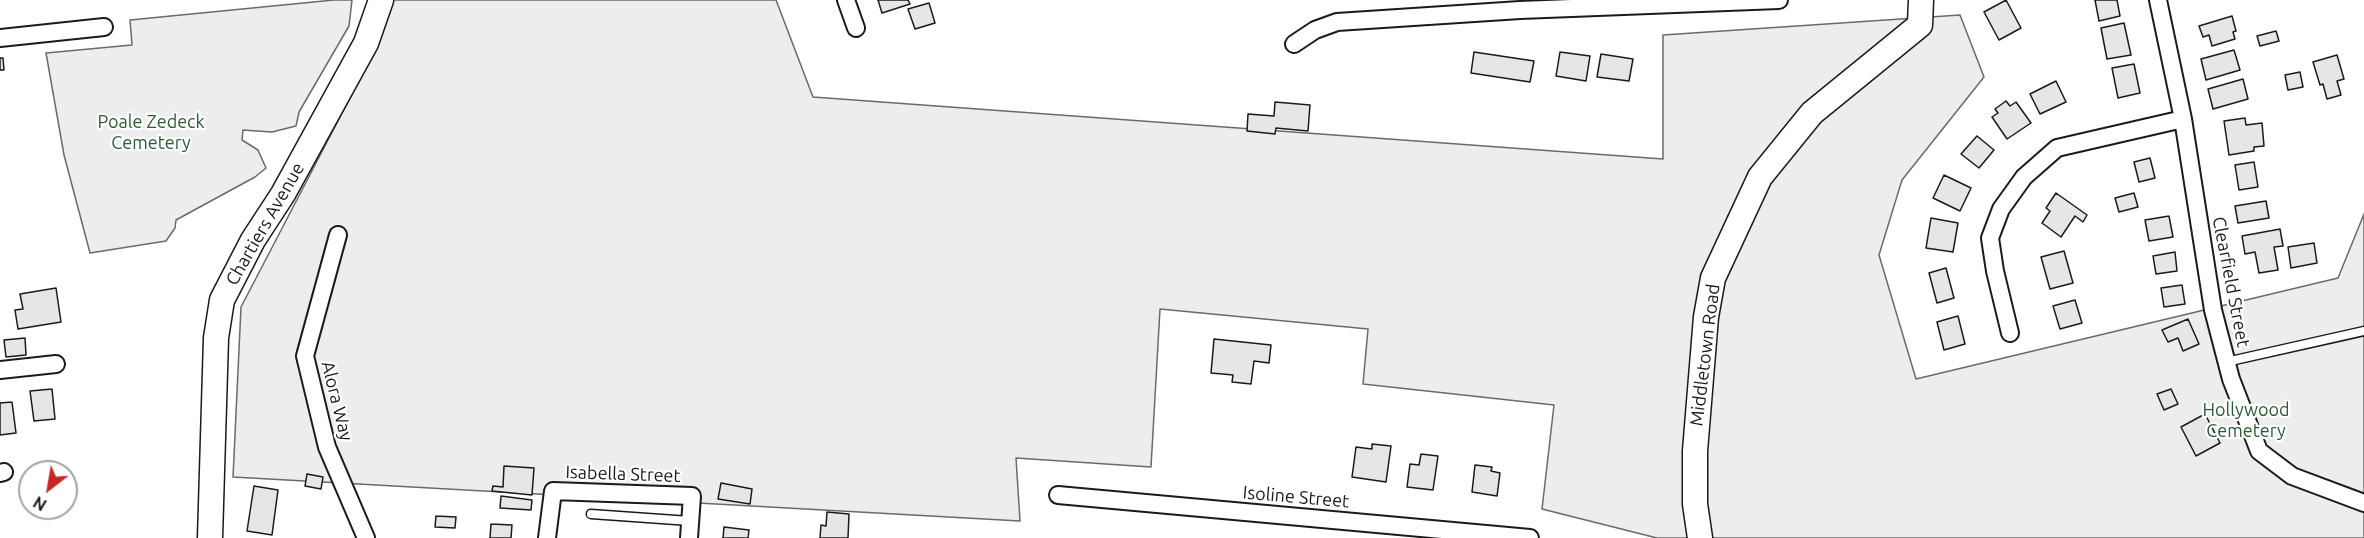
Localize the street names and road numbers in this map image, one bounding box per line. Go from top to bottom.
street label: Chartiers Avenue [221,159,309,289]
street label: Clearfield Street [2208,215,2254,349]
street label: Middletown Road [1686,283,1724,427]
street label: Alora Way [317,359,357,443]
street label: Isabella Street [565,461,681,487]
street label: Isoline Street [1242,482,1350,512]

